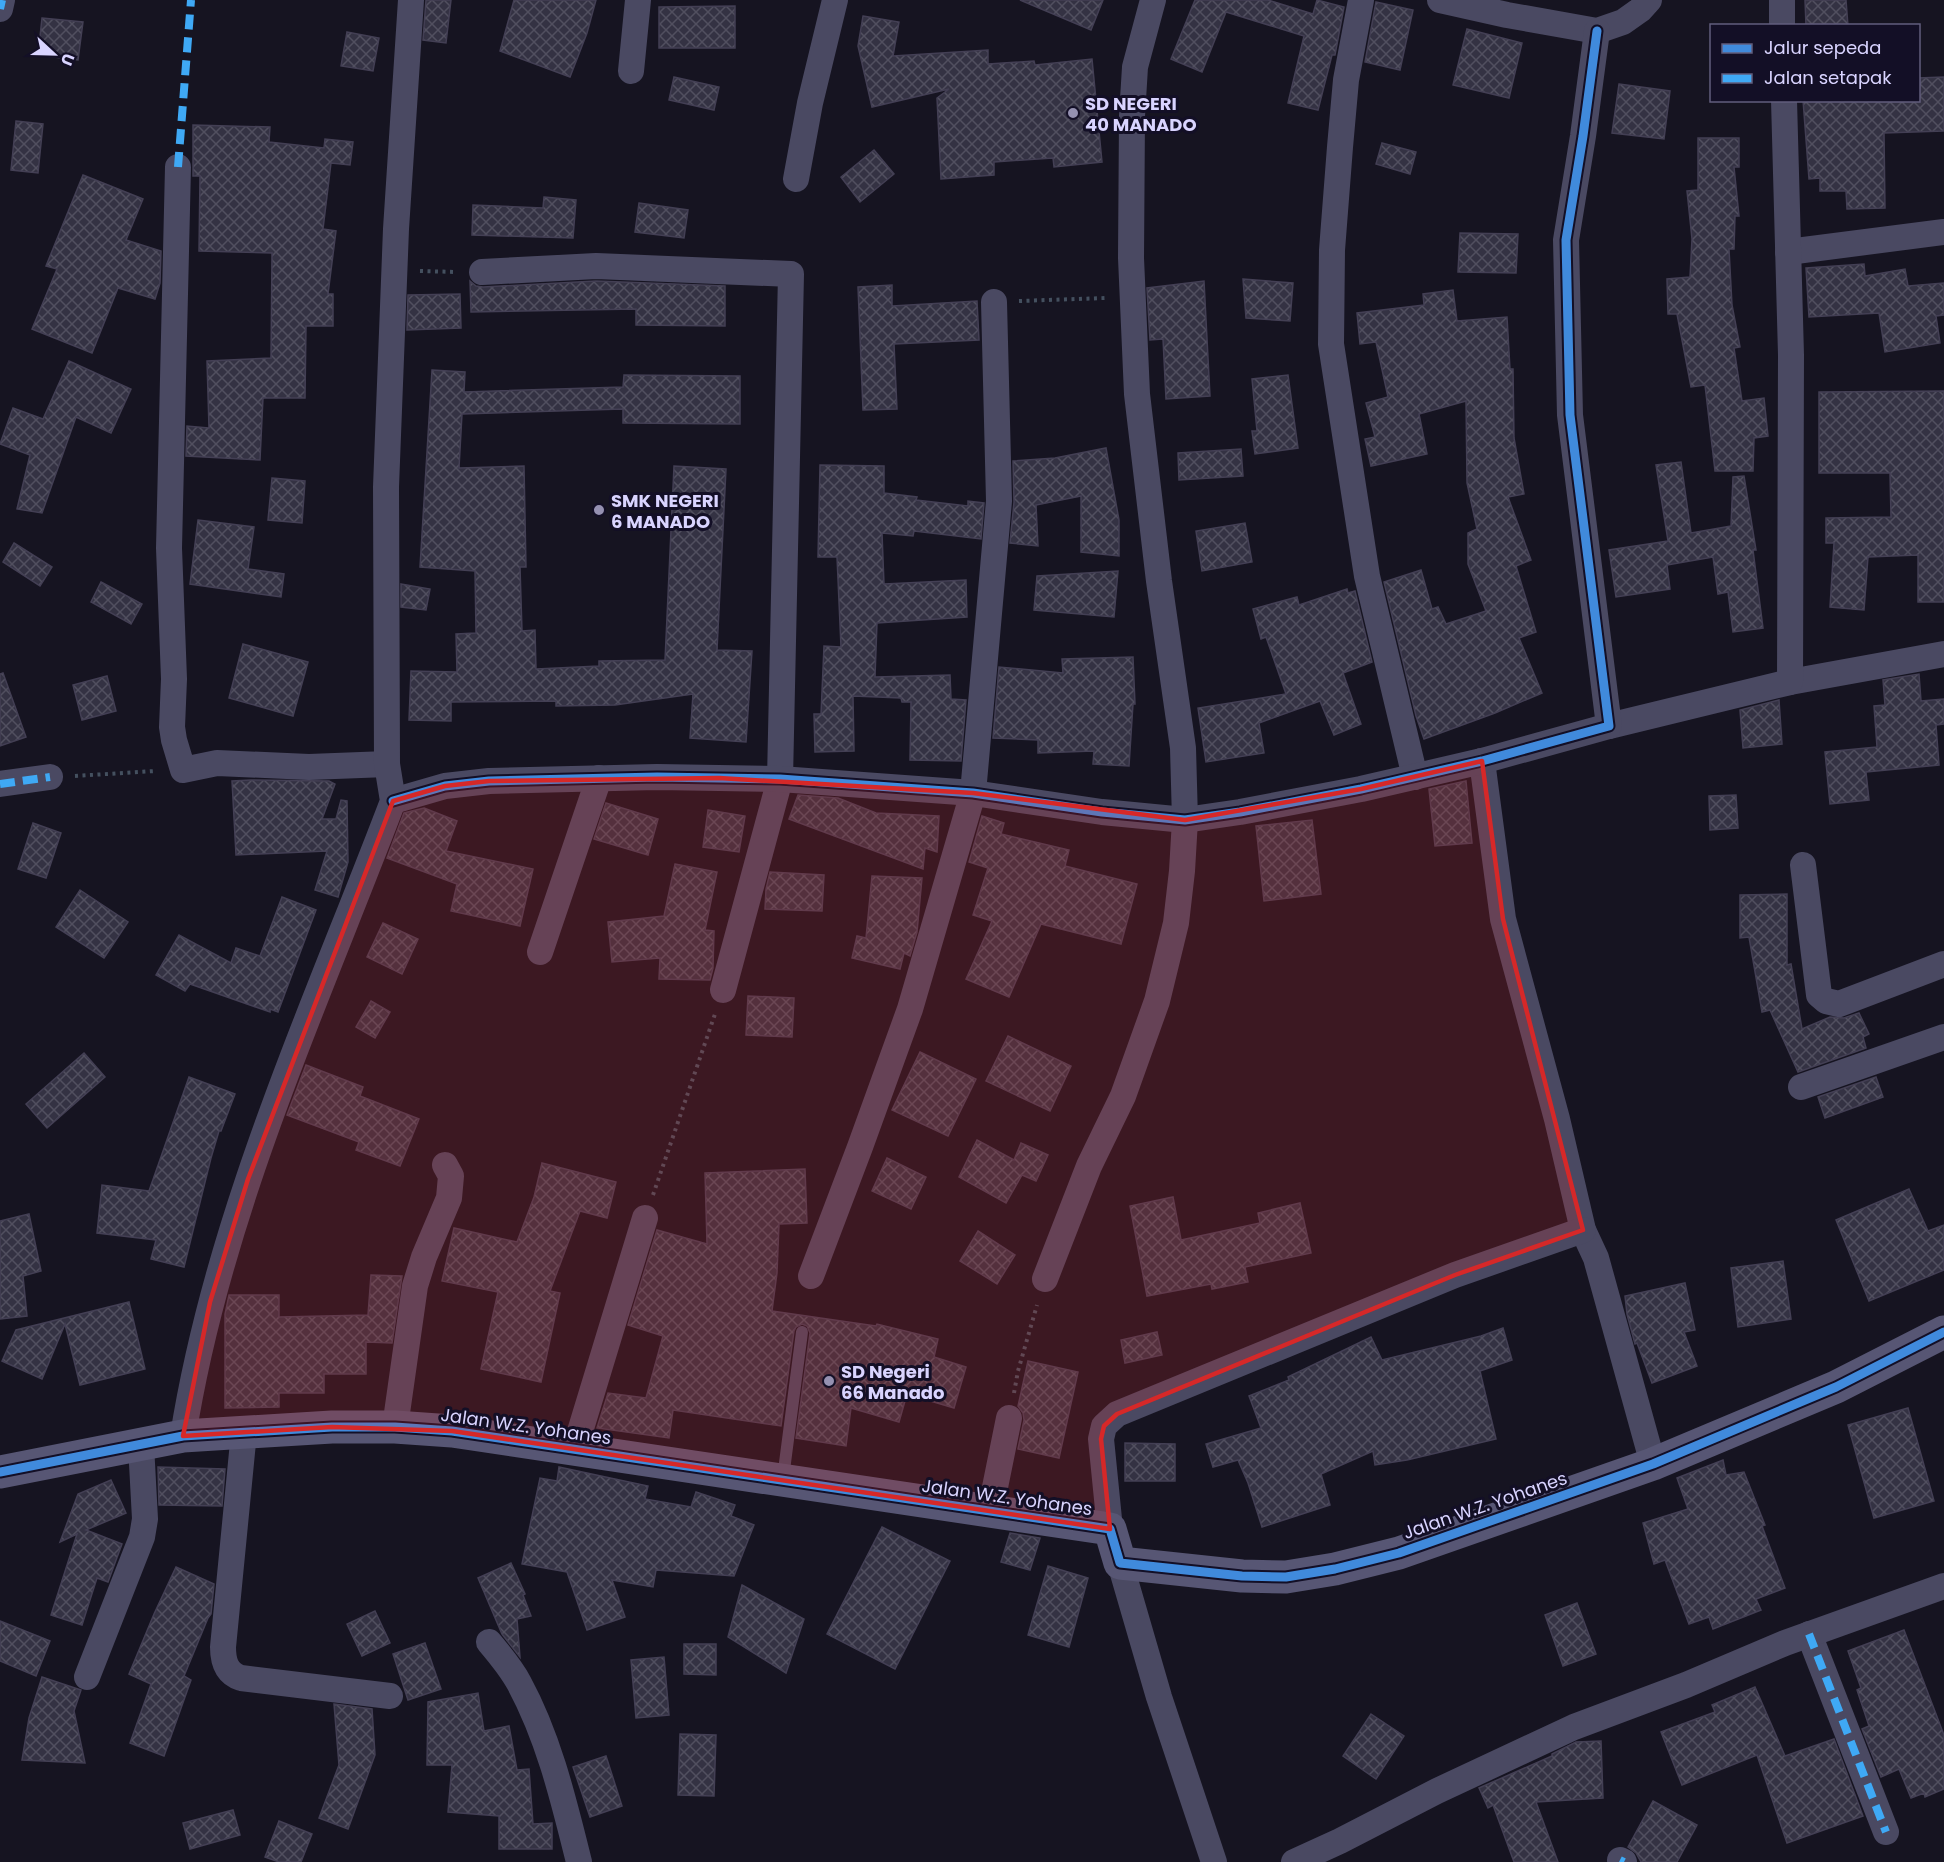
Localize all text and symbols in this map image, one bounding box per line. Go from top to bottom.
north arrow [24,24,84,84]
legend [1710,24,1920,102]
text: Jalur sepeda [1764,35,1881,60]
text: U [55,50,80,69]
text: Jalan setapak [1764,65,1892,90]
place label: SD NEGERI 40 MANADO [1085,91,1197,137]
marker: SD NEGERI 40 MANADO [1066,106,1080,120]
place label: SMK NEGERI 6 MANADO [611,488,719,534]
marker: SMK NEGERI 6 MANADO [592,503,606,517]
place label: SD Negeri 66 Manado [841,1359,945,1405]
marker: SD Negeri 66 Manado [822,1374,836,1388]
street label: Jalan W.Z. Yohanes [439,1402,613,1450]
street label: Jalan W.Z. Yohanes [1400,1465,1570,1545]
street label: Jalan W.Z. Yohanes [920,1473,1094,1521]

